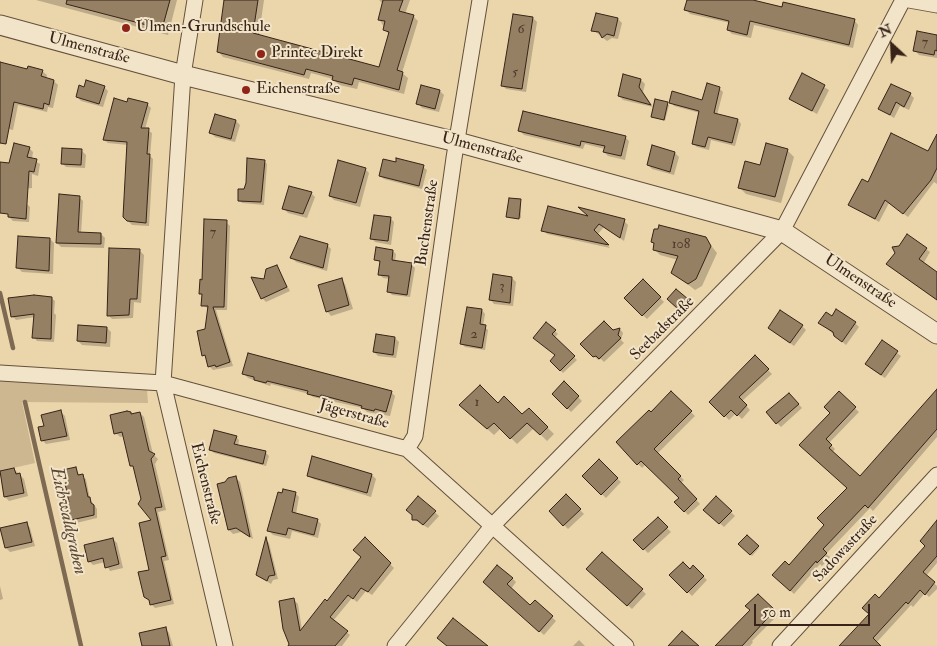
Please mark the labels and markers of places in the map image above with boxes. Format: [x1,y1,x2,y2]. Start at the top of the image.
place label: Ulmen-Grundschule [136,18,271,38]
marker: Ulmen-Grundschule [120,22,132,34]
place label: Printec Direkt [271,44,363,64]
marker: Printec Direkt [255,48,267,60]
place label: Eichenstraße [256,80,340,100]
marker: Eichenstraße [240,84,252,96]

